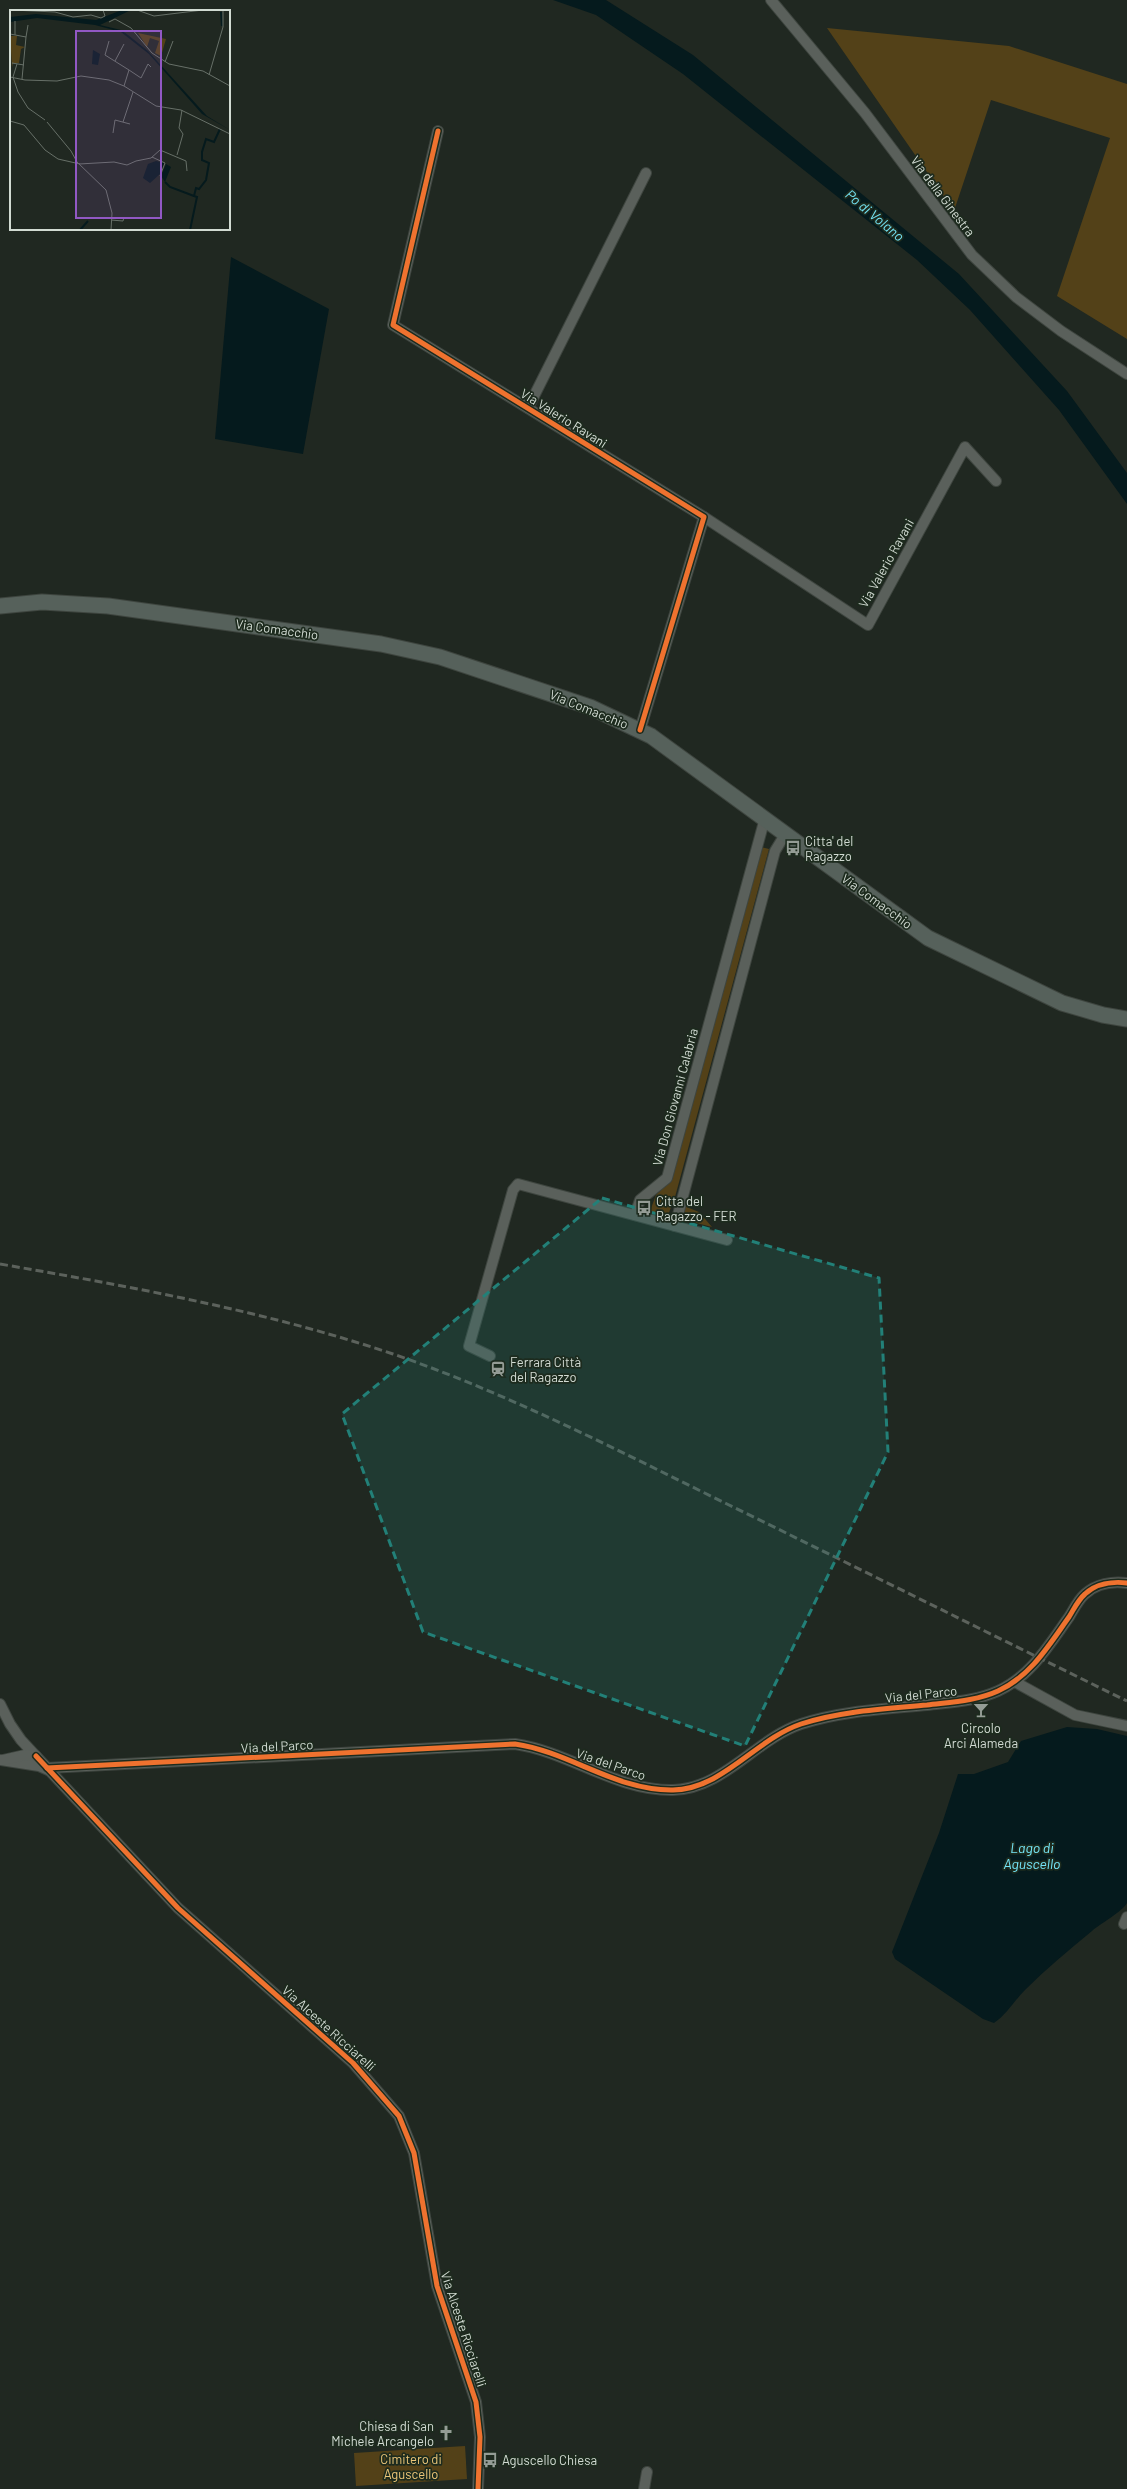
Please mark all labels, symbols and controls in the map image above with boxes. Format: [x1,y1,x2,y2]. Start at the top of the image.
inset map [10,10,230,230]
street label: Via della Ginestra [907,153,979,239]
water label: Po di Volano [842,186,908,244]
street label: Via Valerio Ravani [518,385,610,451]
street label: Via Valerio Ravani [855,516,917,610]
street label: Via Comacchio [235,615,319,643]
street label: Via Comacchio [547,686,631,732]
place label: Citta' del Ragazzo [805,833,853,864]
bus stop icon: Citta' del Ragazzo [784,839,802,857]
street label: Via Comacchio [839,870,915,932]
street label: Via Don Giovanni Calabria [649,1027,701,1167]
place label: Citta del Ragazzo - FER [656,1193,736,1224]
bus stop icon: Citta del Ragazzo - FER [635,1199,653,1217]
place label: Ferrara Città del Ragazzo [510,1354,581,1385]
station icon: Ferrara Città del Ragazzo [489,1360,507,1378]
street label: Via del Parco [884,1682,958,1706]
bar icon: Circolo Arci Alameda [972,1701,990,1719]
place label: Circolo Arci Alameda [944,1720,1018,1751]
street label: Via del Parco [240,1736,314,1756]
street label: Via del Parco [574,1745,648,1783]
water label: Lago di Aguscello [1004,1839,1060,1872]
street label: Via Alceste Ricciarelli [279,1982,379,2074]
street label: Via Alceste Ricciarelli [438,2269,490,2389]
place label: Chiesa di San Michele Arcangelo [331,2418,434,2449]
church icon: Chiesa di San Michele Arcangelo [437,2424,455,2442]
park label: Cimitero di Aguscello [380,2451,442,2482]
bus stop icon: Aguscello Chiesa [481,2451,499,2469]
place label: Aguscello Chiesa [502,2452,597,2468]

